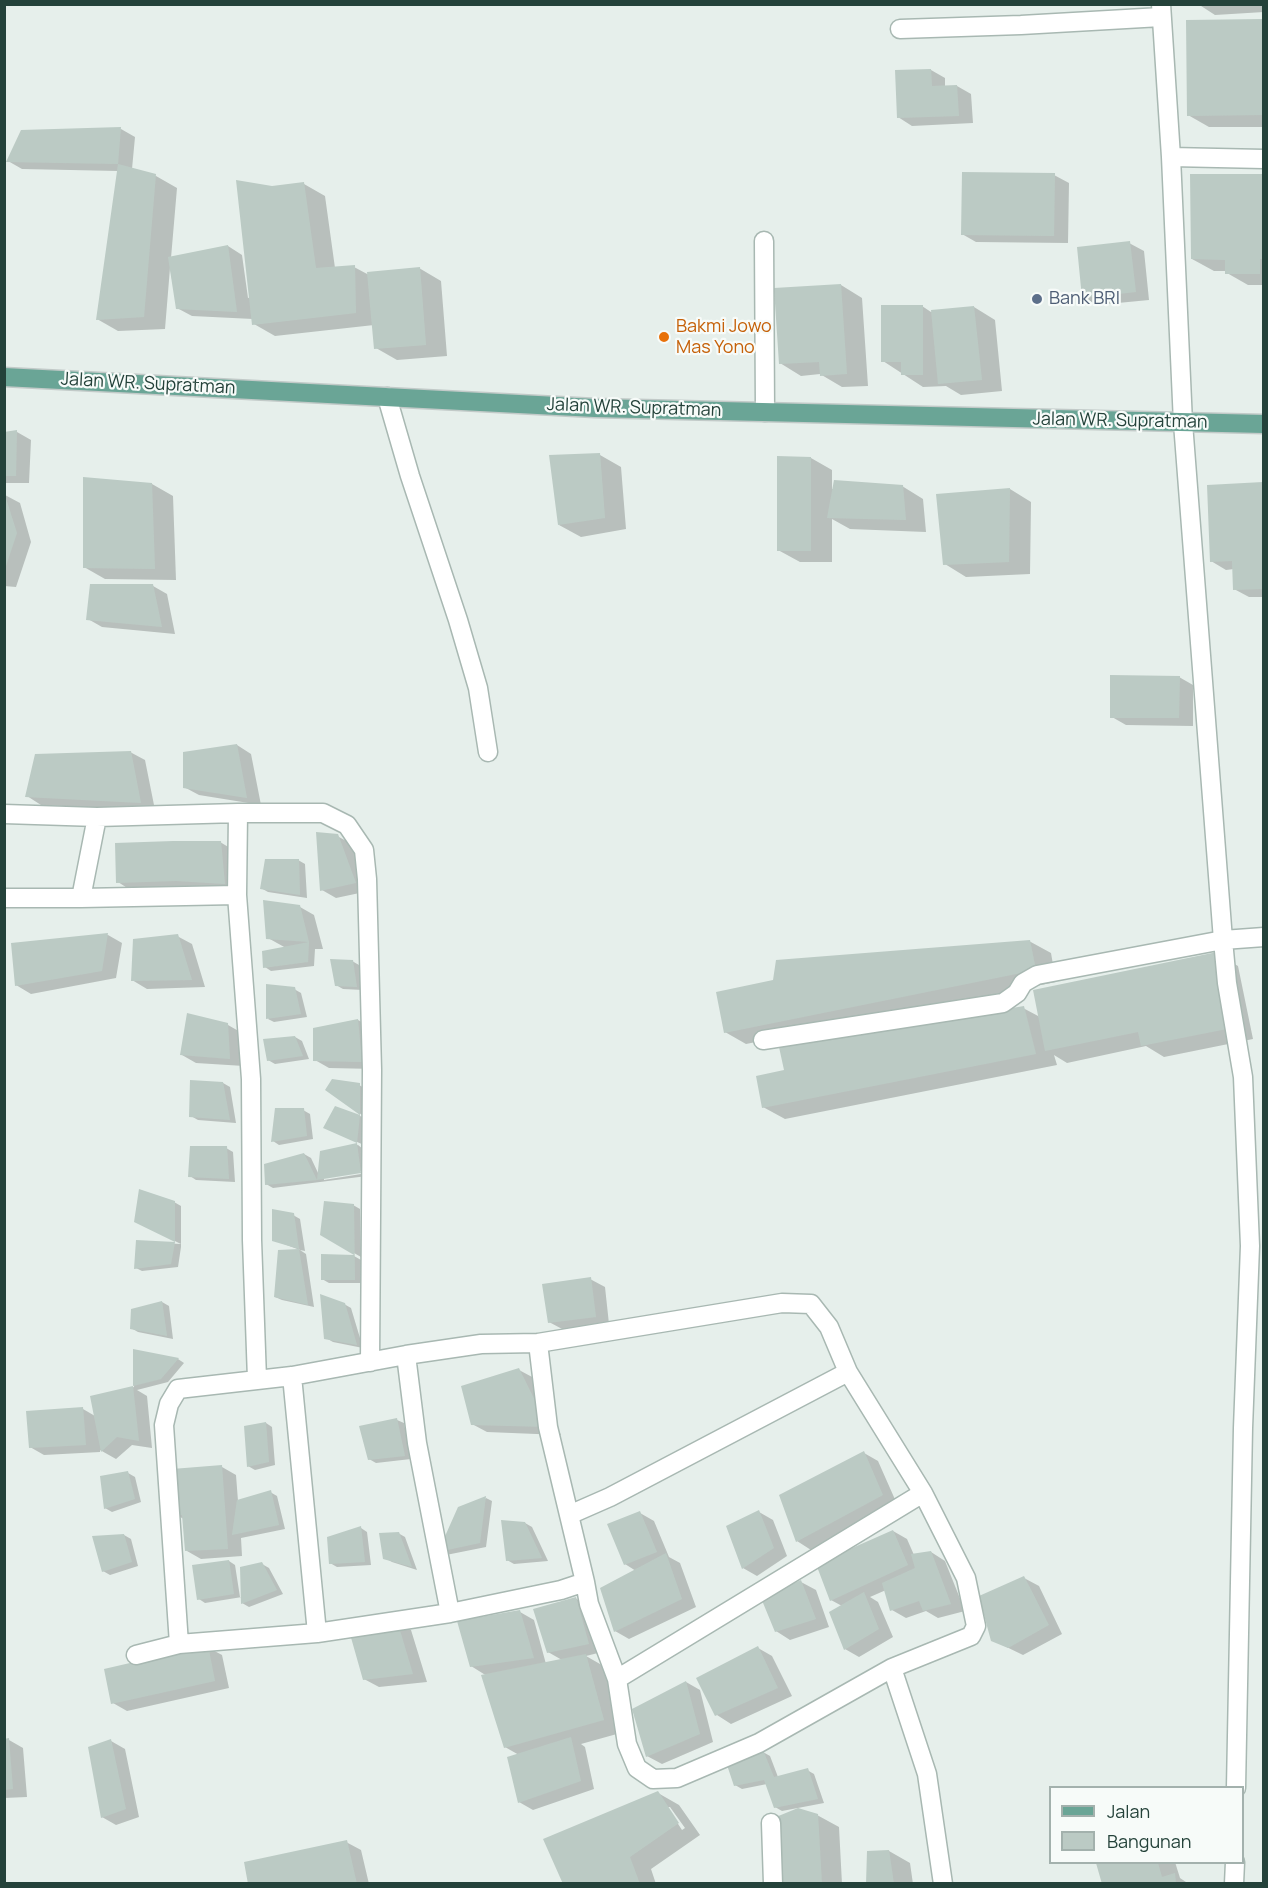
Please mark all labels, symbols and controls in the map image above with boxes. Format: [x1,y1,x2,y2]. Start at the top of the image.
place label: Bank BRI [1049,288,1120,310]
marker: Bank BRI [1030,292,1044,306]
place label: Bakmi Jowo Mas Yono [676,316,772,358]
marker: Bakmi Jowo Mas Yono [657,330,671,344]
street label: Jalan WR. Supratman [60,369,236,399]
street label: Jalan WR. Supratman [546,394,722,422]
street label: Jalan WR. Supratman [1032,409,1208,433]
legend [1049,1786,1244,1864]
text: Jalan [1107,1799,1150,1823]
text: Bangunan [1107,1829,1191,1853]

